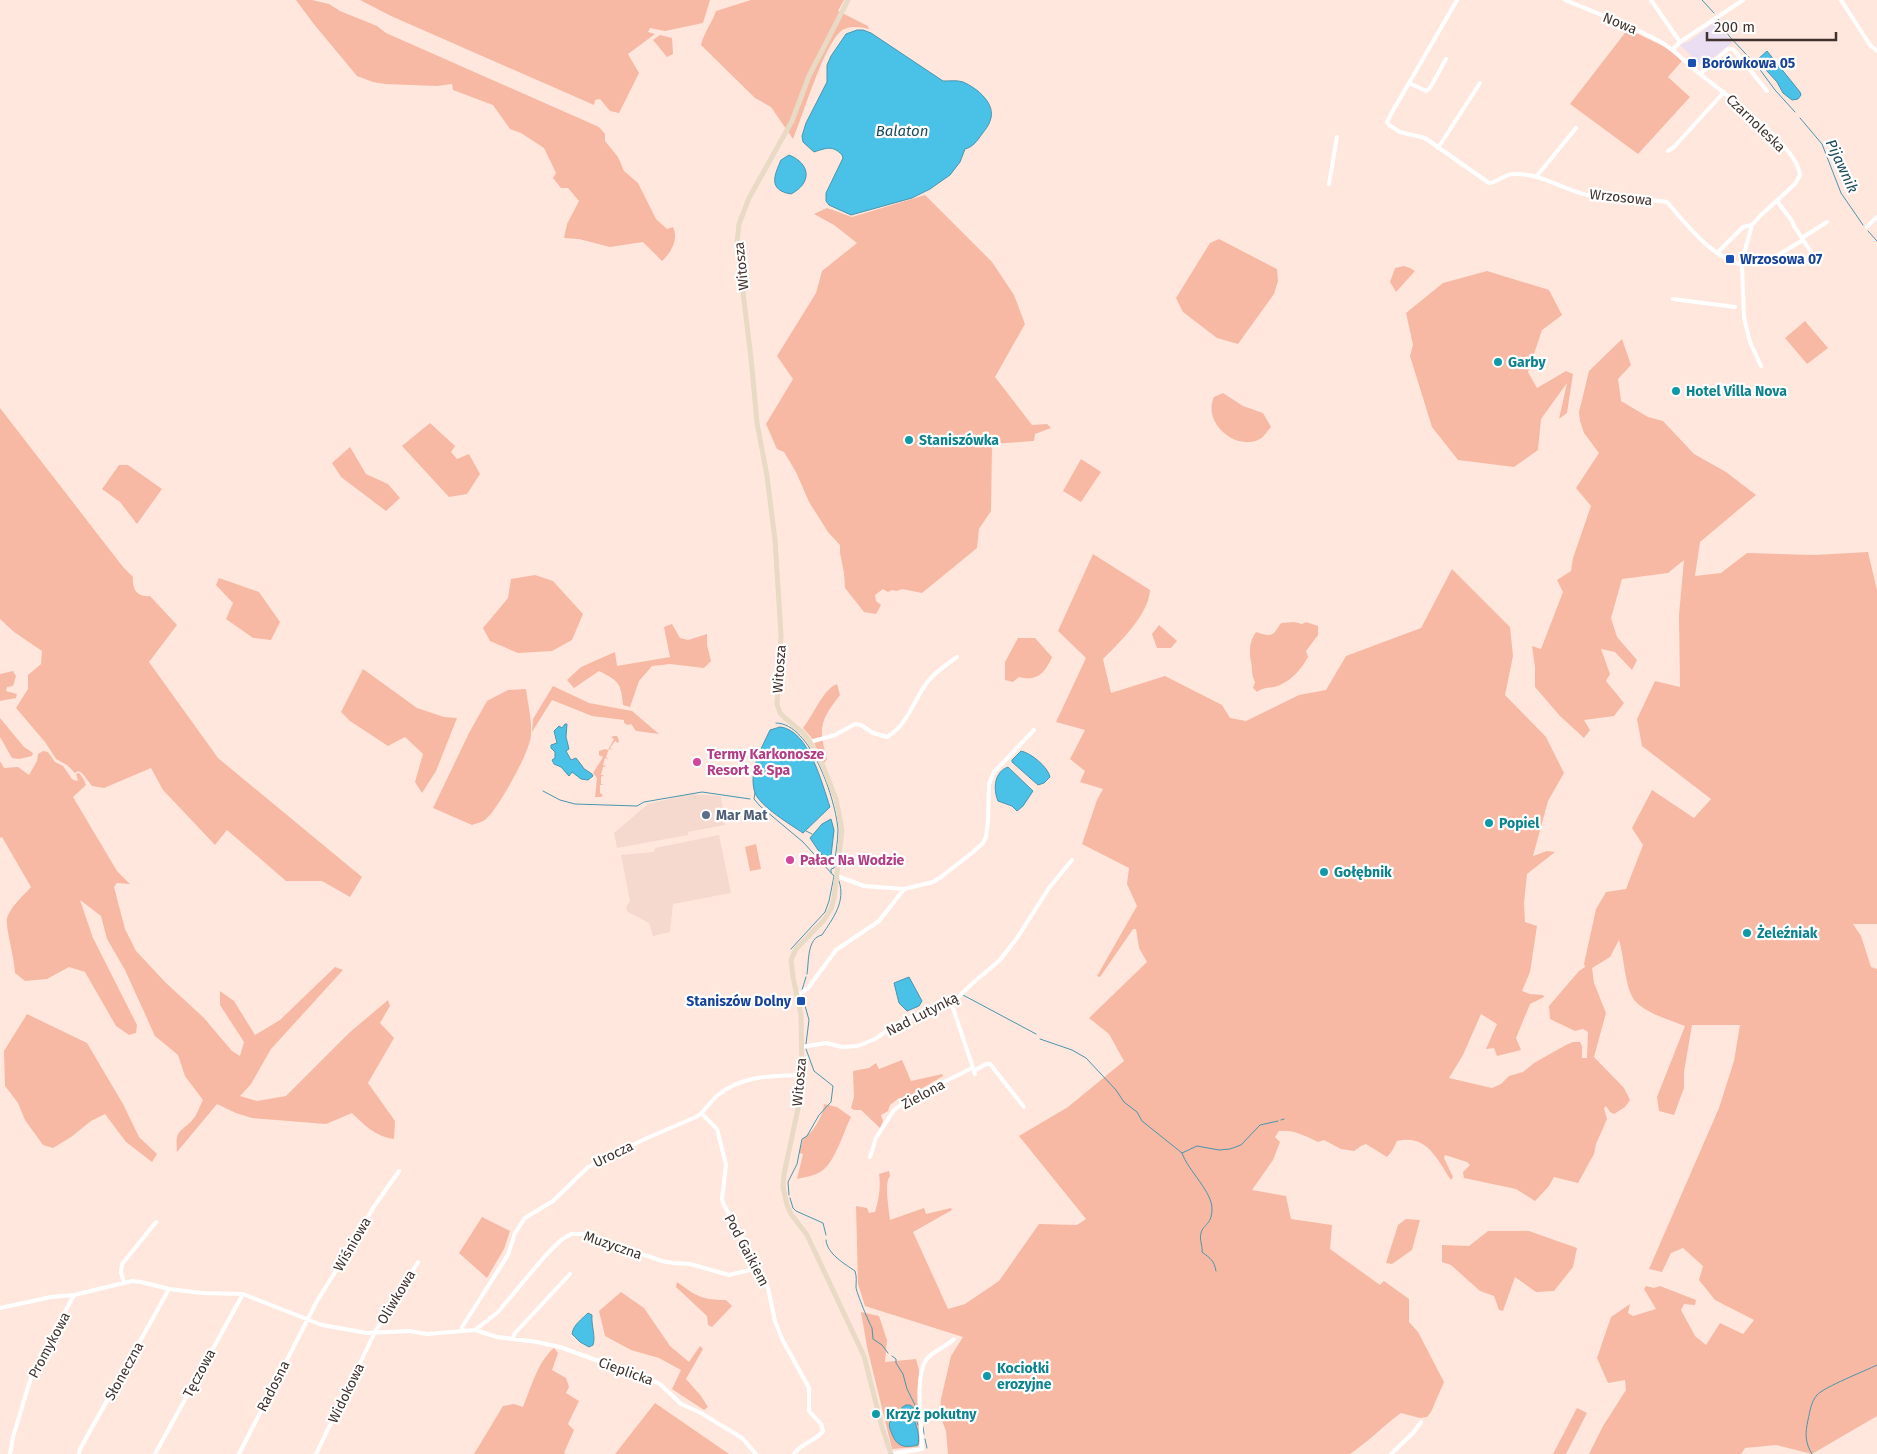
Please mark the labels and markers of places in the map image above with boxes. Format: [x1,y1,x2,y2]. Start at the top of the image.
place label: Borówkowa 05 [1702,55,1796,72]
marker: Borówkowa 05 [1686,57,1698,69]
place label: Wrzosowa 07 [1740,251,1823,268]
marker: Wrzosowa 07 [1724,253,1736,265]
place label: Garby [1508,354,1547,371]
marker: Garby [1492,356,1504,368]
place label: Hotel Villa Nova [1686,383,1787,400]
marker: Hotel Villa Nova [1670,385,1682,397]
place label: Staniszówka [919,432,999,449]
marker: Staniszówka [903,434,915,446]
place label: Termy Karkonosze Resort & Spa [707,746,825,779]
marker: Termy Karkonosze Resort & Spa [691,756,703,768]
place label: Mar Mat [716,807,768,824]
marker: Mar Mat [700,809,712,821]
place label: Popiel [1499,815,1540,832]
marker: Popiel [1483,817,1495,829]
place label: Pałac Na Wodzie [800,852,905,869]
marker: Pałac Na Wodzie [784,854,796,866]
place label: Gołębnik [1334,864,1392,881]
marker: Gołębnik [1318,866,1330,878]
place label: Żeleźniak [1757,924,1818,942]
marker: Żeleźniak [1741,927,1753,939]
place label: Staniszów Dolny [686,993,792,1010]
marker: Staniszów Dolny [795,995,807,1007]
place label: Kociołki erozyjne [997,1360,1052,1393]
marker: Kociołki erozyjne [981,1370,993,1382]
place label: Krzyż pokutny [886,1406,977,1423]
marker: Krzyż pokutny [870,1408,882,1420]

